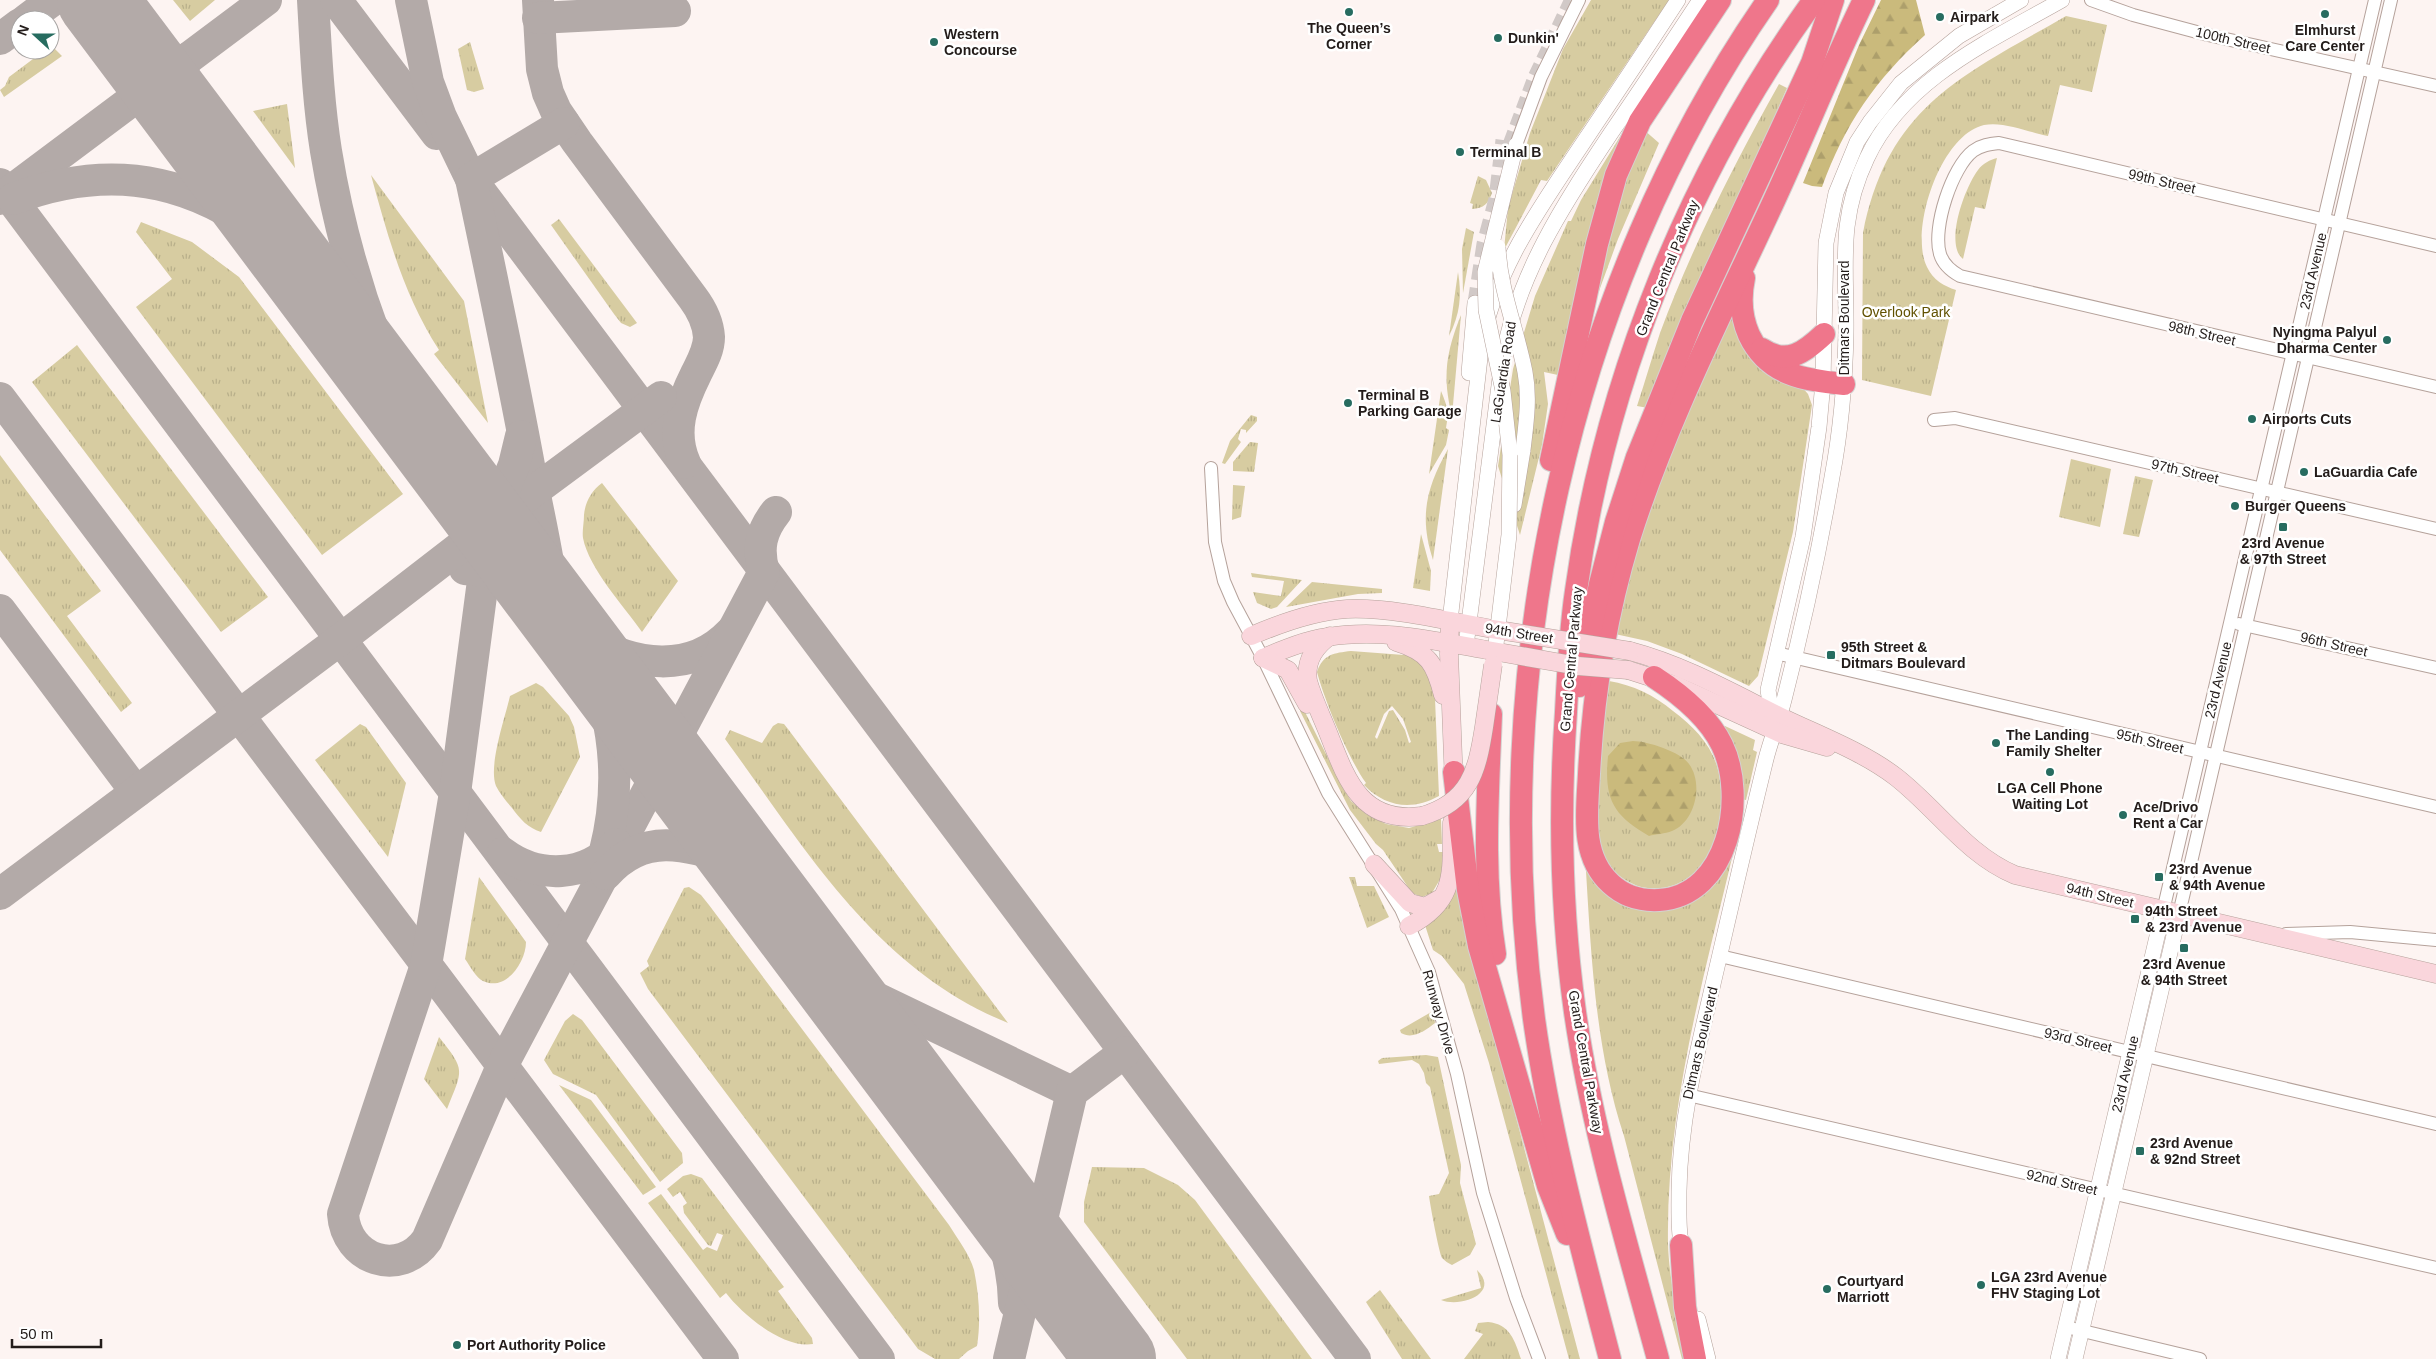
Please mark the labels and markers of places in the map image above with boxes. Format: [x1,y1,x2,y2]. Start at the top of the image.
marker: The Queen’s Corner [1343,6,1355,18]
marker: Elmhurst Care Center [2319,8,2331,20]
place label: Airpark [1950,9,1999,25]
marker: Airpark [1934,11,1946,23]
place label: The Queen’s Corner [1307,20,1391,52]
place label: Elmhurst Care Center [2285,22,2365,54]
place label: Western Concourse [944,26,1017,58]
place label: Dunkin' [1508,30,1559,46]
marker: Dunkin' [1492,32,1504,44]
marker: Western Concourse [928,36,940,48]
place label: Terminal B [1470,144,1541,160]
marker: Terminal B [1454,146,1466,158]
place label: Nyingma Palyul Dharma Center [2273,324,2378,356]
marker: Nyingma Palyul Dharma Center [2381,334,2393,346]
place label: Terminal B Parking Garage [1358,387,1462,419]
marker: Terminal B Parking Garage [1342,397,1354,409]
place label: Airports Cuts [2262,411,2352,427]
marker: Airports Cuts [2246,413,2258,425]
place label: LaGuardia Cafe [2314,464,2418,480]
marker: LaGuardia Cafe [2298,466,2310,478]
place label: Burger Queens [2245,498,2346,514]
marker: Burger Queens [2229,500,2241,512]
marker: 23rd Avenue & 97th Street [2277,521,2289,533]
place label: 23rd Avenue & 97th Street [2240,535,2327,567]
place label: 95th Street & Ditmars Boulevard [1841,639,1965,671]
marker: 95th Street & Ditmars Boulevard [1825,649,1837,661]
place label: The Landing Family Shelter [2006,727,2102,759]
marker: The Landing Family Shelter [1990,737,2002,749]
marker: LGA Cell Phone Waiting Lot [2044,766,2056,778]
place label: LGA Cell Phone Waiting Lot [1997,780,2103,812]
place label: Ace/Drivo Rent a Car [2133,799,2204,831]
marker: Ace/Drivo Rent a Car [2117,809,2129,821]
place label: 23rd Avenue & 94th Avenue [2169,861,2265,893]
marker: 23rd Avenue & 94th Avenue [2153,871,2165,883]
place label: 94th Street & 23rd Avenue [2145,903,2242,935]
marker: 94th Street & 23rd Avenue [2129,913,2141,925]
marker: 23rd Avenue & 94th Street [2178,942,2190,954]
place label: 23rd Avenue & 94th Street [2141,956,2228,988]
place label: 23rd Avenue & 92nd Street [2150,1135,2241,1167]
marker: 23rd Avenue & 92nd Street [2134,1145,2146,1157]
place label: LGA 23rd Avenue FHV Staging Lot [1991,1269,2107,1301]
place label: Courtyard Marriott [1837,1273,1904,1305]
marker: LGA 23rd Avenue FHV Staging Lot [1975,1279,1987,1291]
marker: Courtyard Marriott [1821,1283,1833,1295]
place label: Port Authority Police [467,1337,606,1353]
marker: Port Authority Police [451,1339,463,1351]

